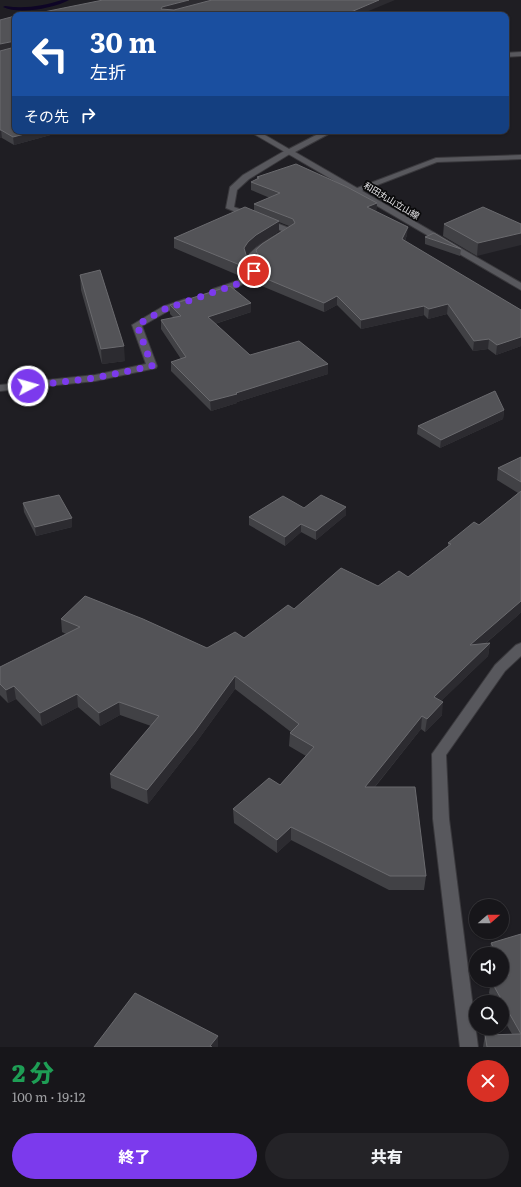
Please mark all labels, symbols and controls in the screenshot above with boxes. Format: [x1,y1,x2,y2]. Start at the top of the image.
text: 30 m [90,20,156,62]
icon: left [24,28,76,80]
text: 左折 [90,58,126,85]
text: その先 [24,104,69,127]
icon: right [77,104,99,126]
street label: 和田丸山立山線 [361,178,423,223]
pin [237,254,271,288]
icon: arrive [243,260,265,282]
position arrow [7,365,49,407]
north arrow [469,899,509,939]
map controls [469,899,509,1035]
button: sound [469,947,509,987]
button: search [469,995,509,1035]
text: 2 分 [12,1054,54,1089]
button: close [467,1060,509,1102]
text: 100 m · 19:12 [12,1087,85,1106]
button: 終了 [12,1133,257,1179]
button: 共有 [265,1133,509,1179]

